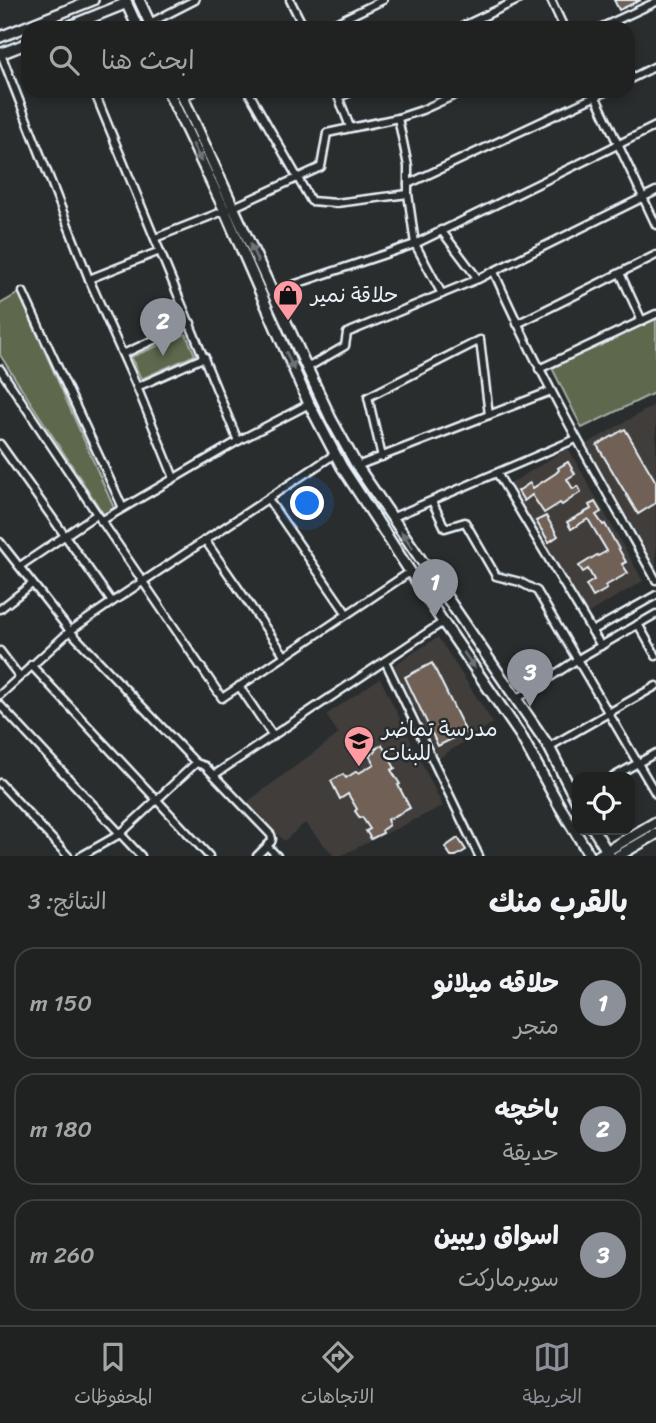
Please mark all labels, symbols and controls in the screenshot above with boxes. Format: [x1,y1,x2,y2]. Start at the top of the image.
search box [21,21,635,98]
text: ابحث هنا [101,37,195,83]
icon: search [45,41,83,79]
one-way arrow [192,143,203,163]
one-way arrow [248,243,260,263]
place label: حلاقة نمير [309,276,398,314]
shop icon: حلاقة نمير [271,278,305,322]
pin: 2 [140,298,186,356]
one-way arrow [285,350,296,371]
your location [290,486,324,520]
one-way arrow [400,531,414,549]
pin: 1 [412,559,458,617]
pin: 3 [507,649,553,707]
one-way arrow [462,651,476,669]
place label: مدرسة تماضر للبنات [380,710,498,772]
school or university icon: مدرسة تماضر للبنات [342,724,376,768]
map controls [572,772,635,835]
button: locate [572,772,635,835]
text: بالقرب منك [489,875,628,929]
text: النتائج: 3 [28,881,107,922]
text: حلاقه ميلانو [433,960,559,1006]
text: 150 m [30,983,92,1024]
text: 1 [598,983,608,1024]
text: متجر [514,1006,559,1047]
text: باخچە [495,1086,559,1132]
text: 180 m [30,1109,92,1150]
text: 2 [596,1109,610,1150]
text: حديقة [503,1132,559,1173]
text: اسواق ريبين [434,1212,559,1258]
text: 260 m [30,1235,95,1276]
text: 3 [597,1235,609,1276]
text: سوبرماركت [458,1258,559,1299]
tab: المحفوظات [74,1338,152,1413]
tab: الاتجاهات [301,1338,374,1413]
tab: الخريطة [523,1338,582,1413]

